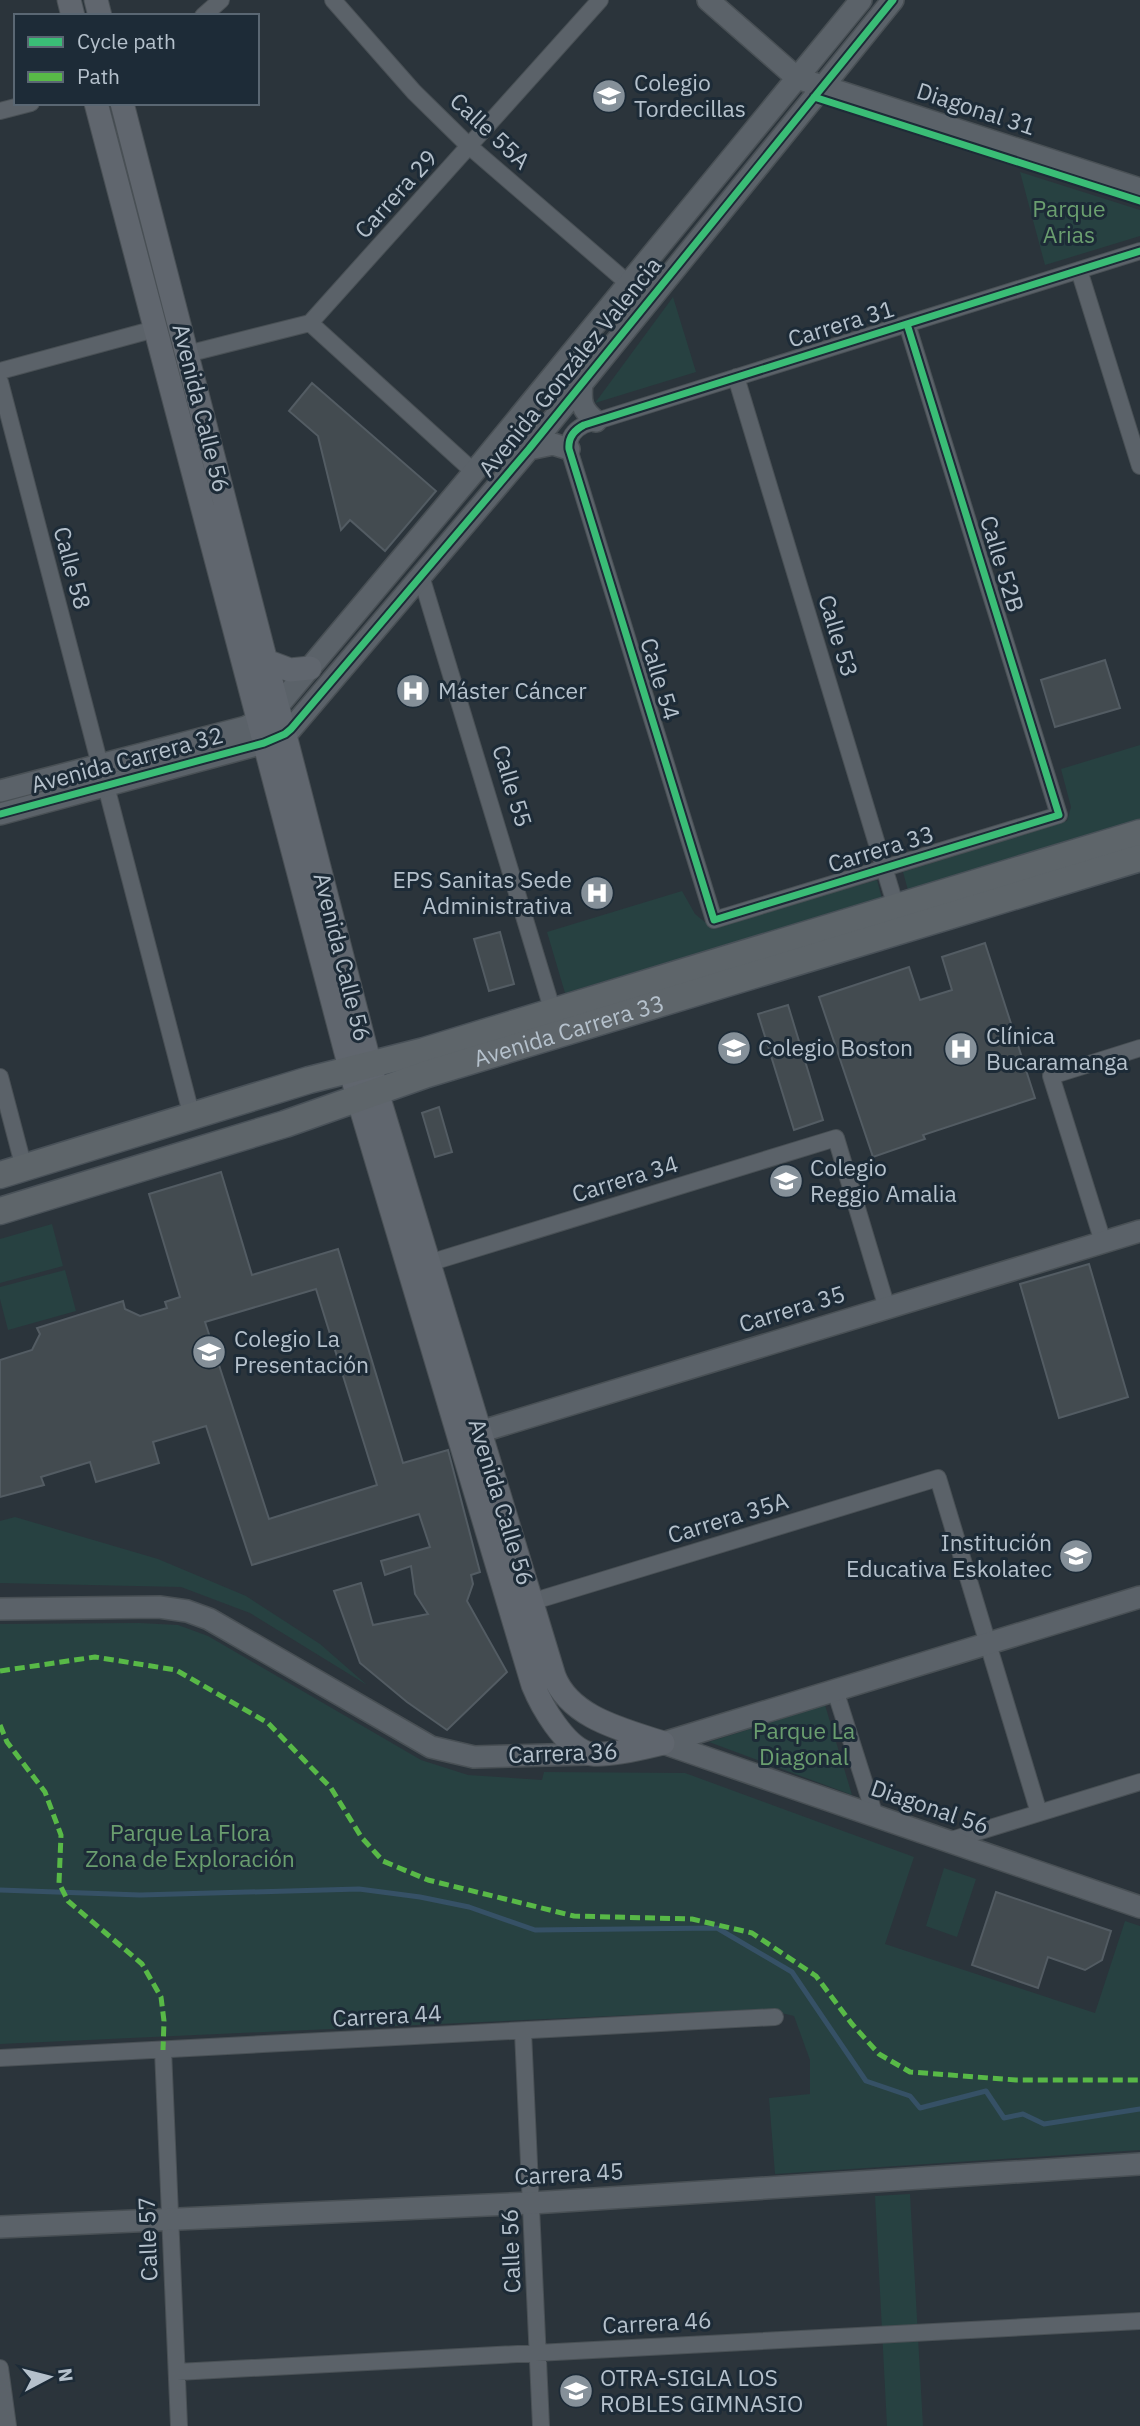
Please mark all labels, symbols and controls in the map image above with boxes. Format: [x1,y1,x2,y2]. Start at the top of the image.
legend [14,14,259,105]
text: Cycle path [77,27,176,55]
text: Path [77,62,120,90]
place label: Colegio Tordecillas [634,67,746,123]
street label: Diagonal 31 [913,75,1039,141]
school or university icon: Colegio Tordecillas [590,77,628,115]
street label: Calle 55A [444,85,537,175]
street label: Carrera 29 [347,143,443,244]
park label: Parque Arias [1032,193,1106,249]
street label: Avenida González Valencia [471,250,667,483]
street label: Carrera 31 [784,293,898,353]
street label: Avenida Calle 56 [167,320,237,495]
street label: Calle 52B [974,512,1032,616]
street label: Calle 58 [48,523,98,612]
street label: Calle 53 [812,591,866,681]
street label: Calle 54 [634,634,688,724]
hospital icon: Máster Cáncer [394,672,432,710]
place label: Máster Cáncer [438,675,587,705]
street label: Avenida Carrera 32 [27,719,226,799]
street label: Calle 55 [486,741,540,831]
street label: Carrera 33 [824,818,938,878]
place label: EPS Sanitas Sede Administrativa [392,864,572,920]
street label: Avenida Calle 56 [308,869,378,1044]
hospital icon: EPS Sanitas Sede Administrativa [578,874,616,912]
street label: Avenida Carrera 33 [470,987,668,1073]
place label: Clínica Bucaramanga [986,1020,1128,1076]
school or university icon: Colegio Boston [715,1029,753,1067]
hospital icon: Clínica Bucaramanga [942,1030,980,1068]
place label: Colegio Boston [758,1032,913,1062]
street label: Carrera 34 [568,1148,682,1208]
place label: Colegio Reggio Amalia [810,1152,957,1208]
school or university icon: Colegio Reggio Amalia [767,1162,805,1200]
street label: Carrera 35 [735,1278,849,1338]
place label: Colegio La Presentación [234,1323,369,1379]
school or university icon: Colegio La Presentación [190,1333,228,1371]
street label: Avenida Calle 56 [462,1415,542,1589]
street label: Carrera 35A [664,1484,792,1550]
place label: Institución Educativa Eskolatec [846,1527,1052,1583]
school or university icon: Institución Educativa Eskolatec [1057,1537,1095,1575]
park label: Parque La Diagonal [753,1715,855,1771]
street label: Carrera 36 [508,1735,618,1769]
street label: Diagonal 56 [867,1772,993,1840]
park label: Parque La Flora Zona de Exploración [85,1817,295,1873]
street label: Carrera 44 [331,1997,442,2033]
street label: Carrera 45 [513,2155,624,2191]
street label: Calle 57 [131,2196,163,2282]
street label: Calle 56 [494,2208,526,2294]
street label: Carrera 46 [601,2304,712,2340]
north arrow [14,2342,84,2412]
place label: OTRA-SIGLA LOS ROBLES GIMNASIO [600,2362,803,2418]
text: N [53,2367,79,2383]
school or university icon: OTRA-SIGLA LOS ROBLES GIMNASIO [557,2372,595,2410]

